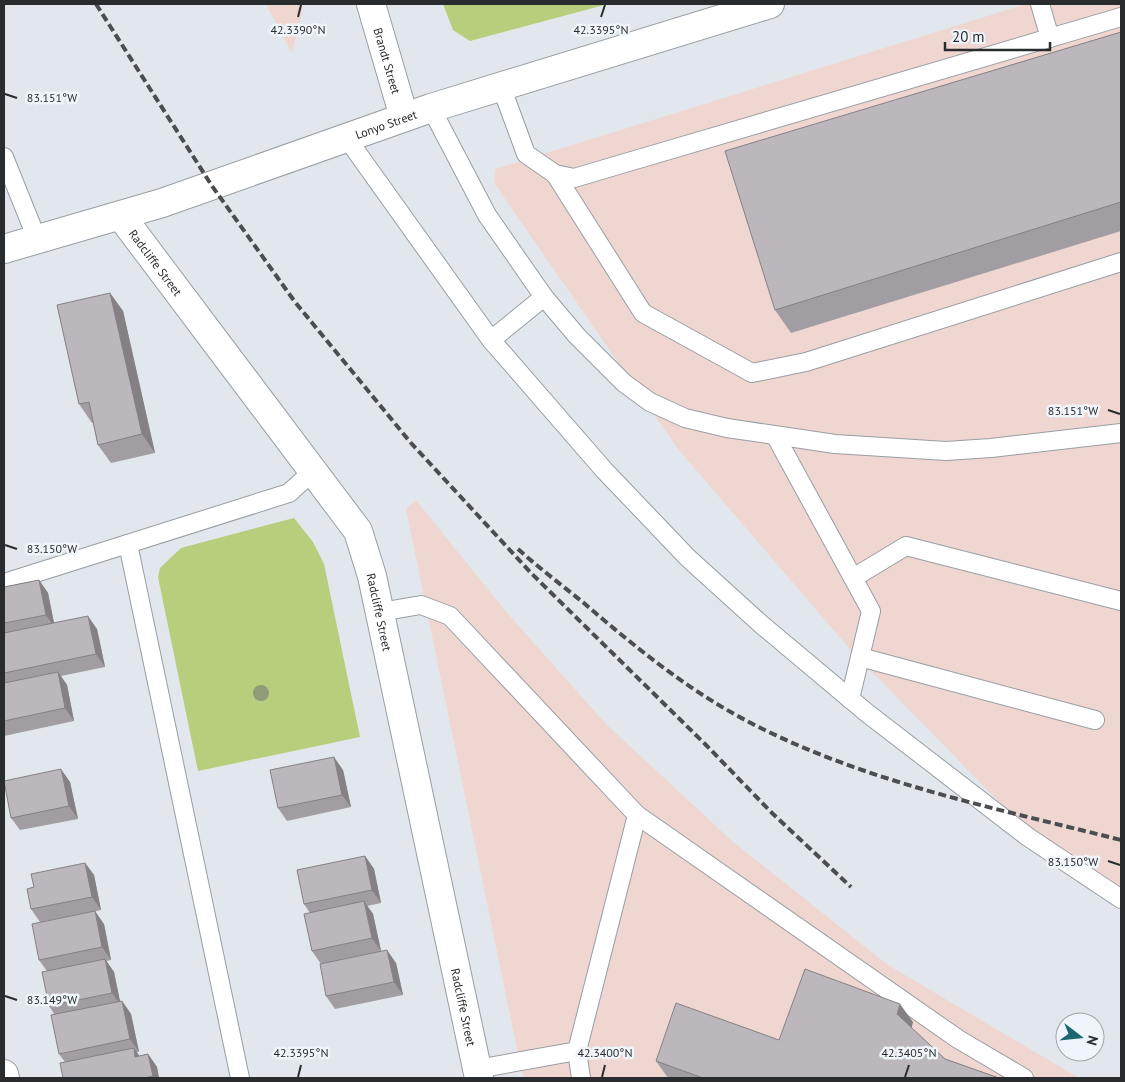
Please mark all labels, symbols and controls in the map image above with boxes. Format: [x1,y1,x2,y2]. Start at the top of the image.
scale bar [945,20,1050,52]
text: 42.3390°N [271,22,325,37]
text: 42.3395°N [574,22,628,37]
street label: Brandt Street [371,26,404,95]
text: 20 m [952,27,985,46]
text: 83.151°W [27,90,77,105]
street label: Lonyo Street [353,106,419,142]
street label: Radcliffe Street [126,226,186,298]
text: 83.151°W [1048,403,1098,418]
text: 83.150°W [27,541,77,556]
street label: Radcliffe Street [364,572,395,652]
text: 83.150°W [1048,854,1098,869]
street label: Radcliffe Street [448,967,479,1047]
text: 83.149°W [27,992,77,1007]
north arrow [1055,1012,1105,1062]
text: N [1083,1034,1102,1047]
text: 42.3395°N [274,1045,328,1060]
text: 42.3400°N [578,1045,632,1060]
text: 42.3405°N [882,1045,936,1060]

